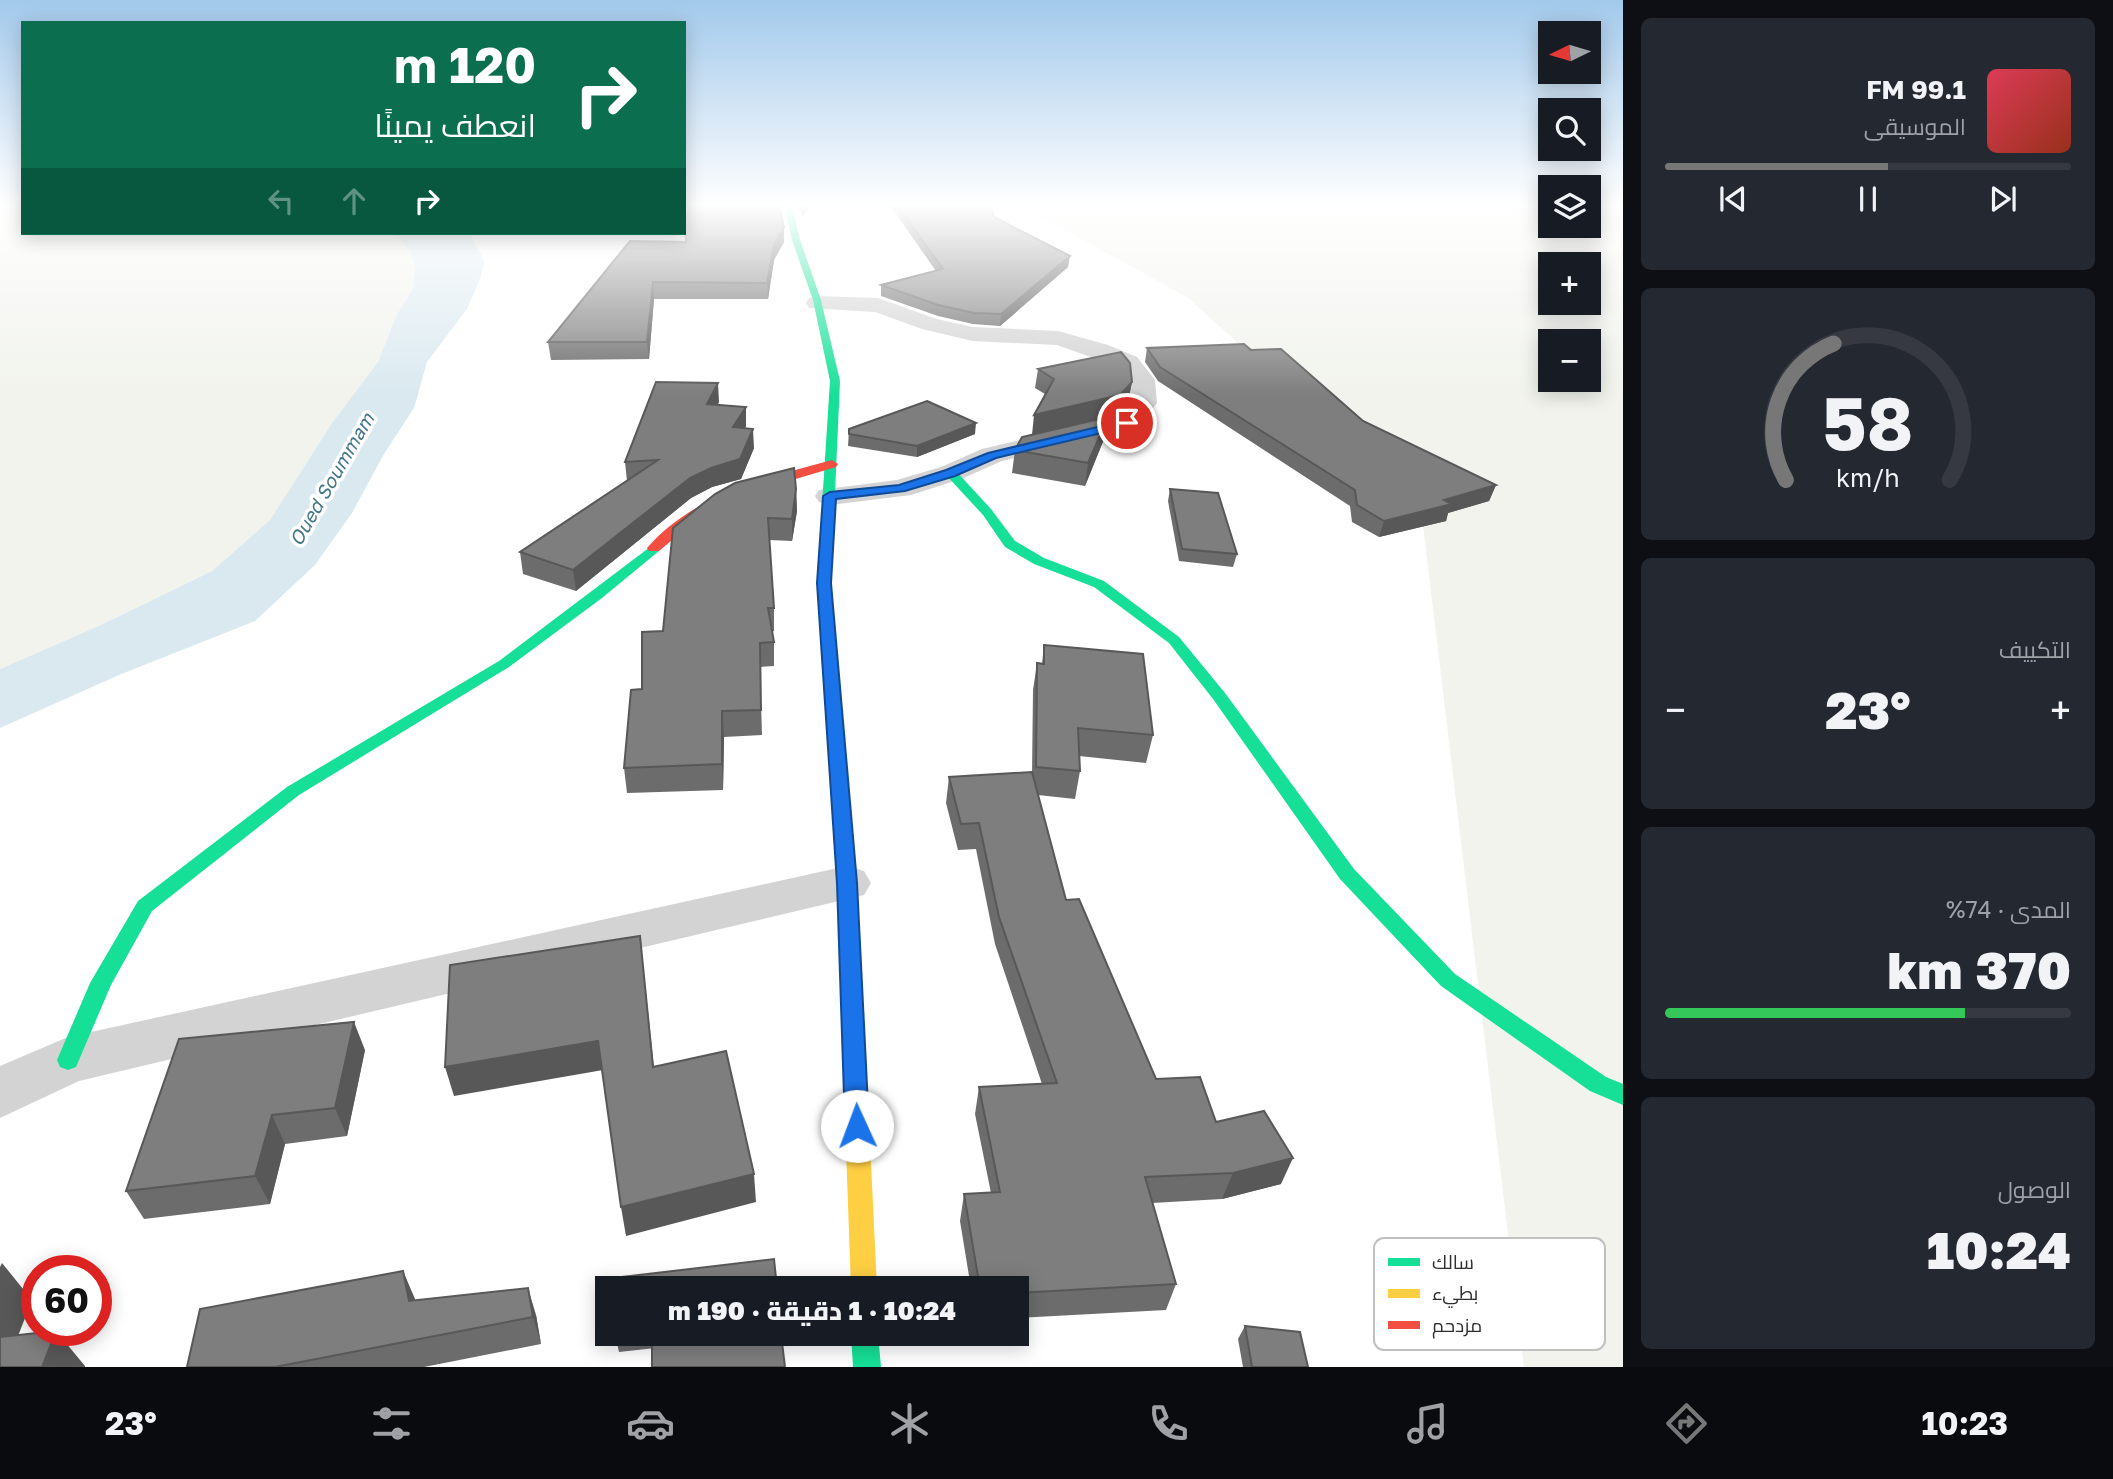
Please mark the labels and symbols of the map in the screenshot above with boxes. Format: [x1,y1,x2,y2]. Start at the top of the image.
north arrow [1538,21,1601,84]
pin [1097,393,1157,453]
water label: Oued Soummam [284,408,379,549]
position arrow [820,1089,894,1163]
legend [1374,1238,1605,1350]
text: سالك [1432,1250,1474,1273]
speed limit sign: 60 [21,1255,112,1346]
text: بطيء [1432,1281,1478,1308]
text: مزدحم [1432,1313,1482,1339]

